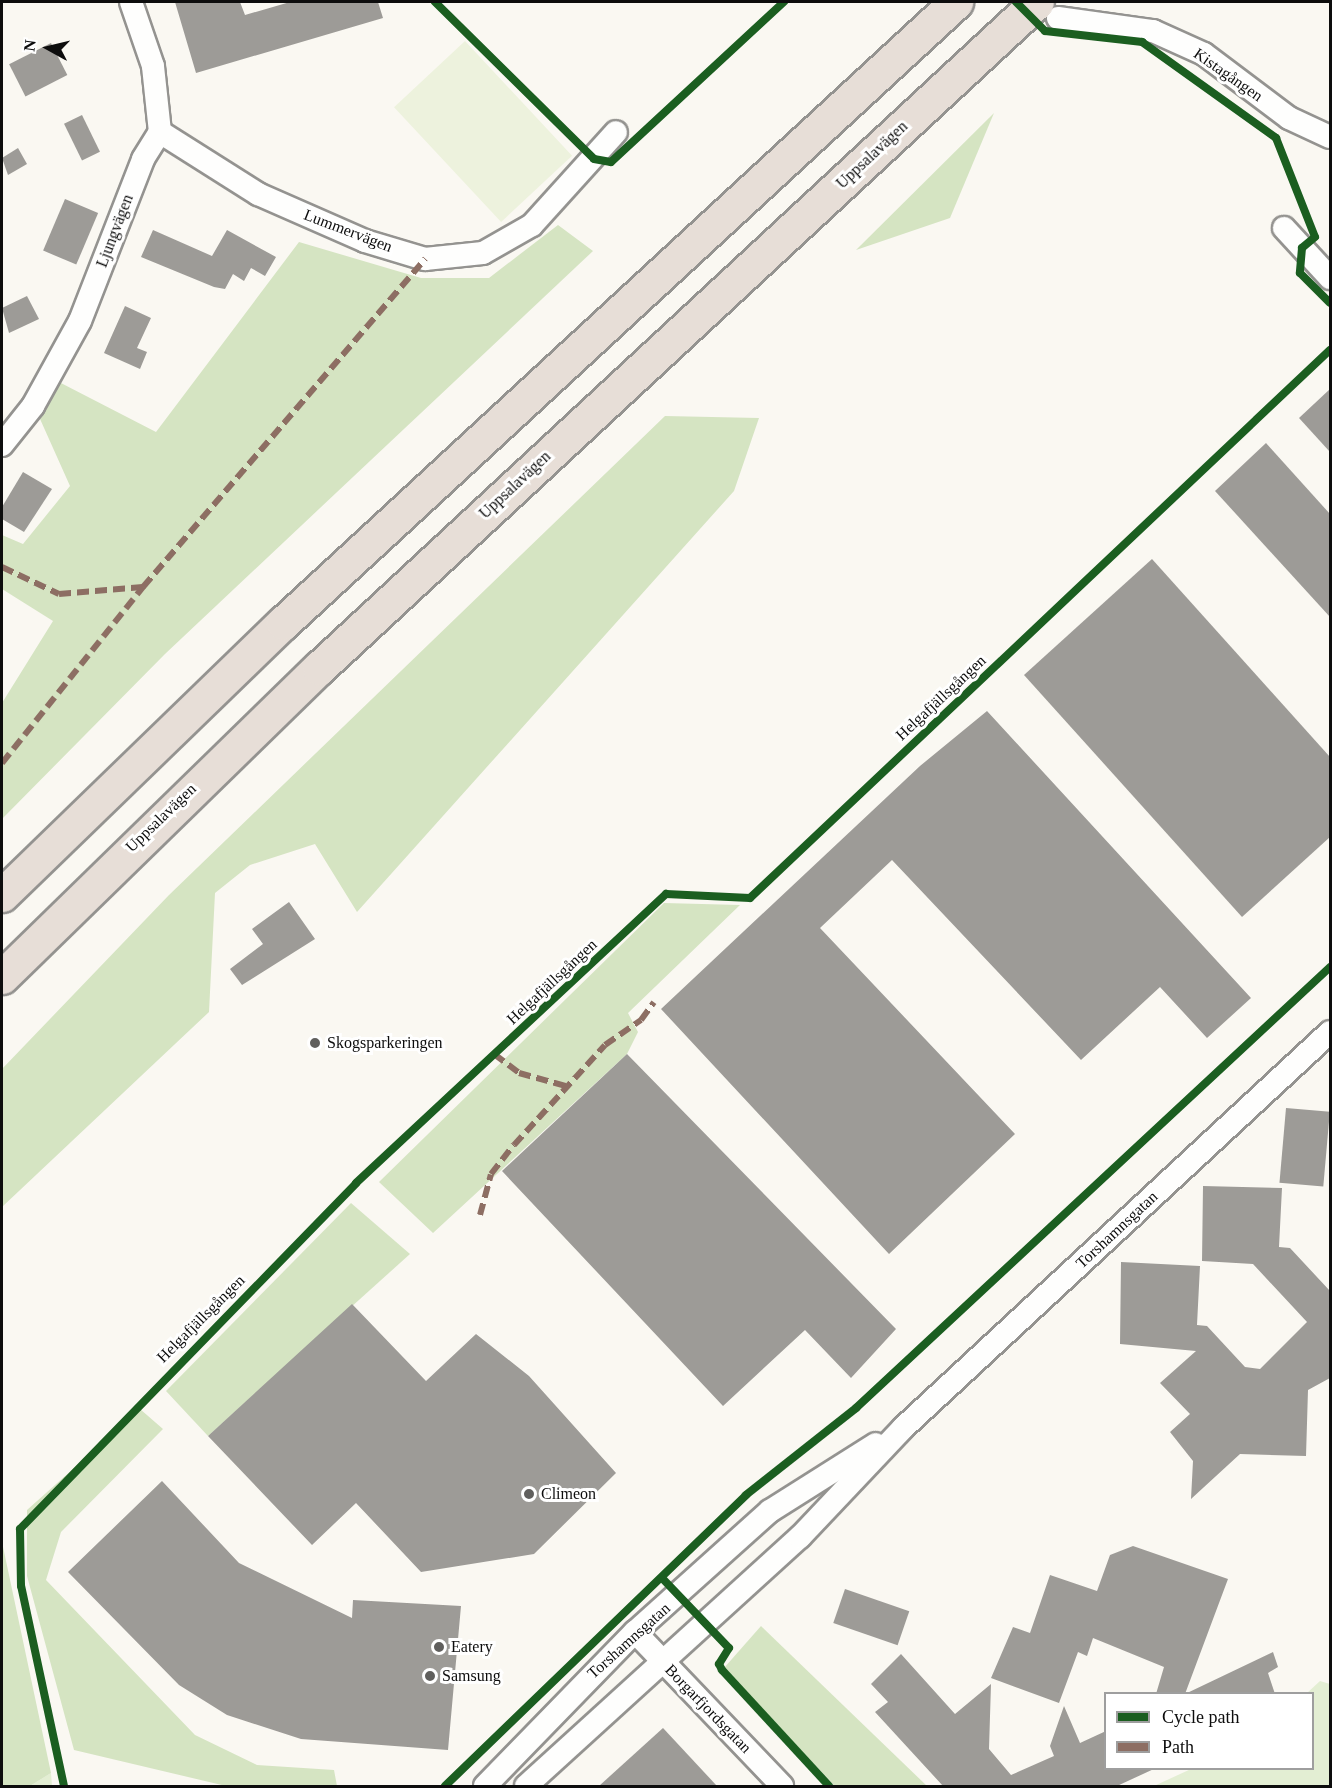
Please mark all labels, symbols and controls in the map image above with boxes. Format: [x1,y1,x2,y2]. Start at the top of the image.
north arrow [18,18,78,78]
text: N [20,39,39,52]
street label: Kistagången [1190,44,1266,106]
street label: Uppsalavägen [832,117,912,193]
street label: Ljungvägen [92,192,138,270]
street label: Lummervägen [301,205,395,257]
street label: Uppsalavägen [475,447,555,523]
street label: Helgafjällsgången [892,651,990,745]
street label: Uppsalavägen [122,780,200,856]
street label: Helgafjällsgången [503,935,601,1029]
place label: Skogsparkeringen [327,1033,443,1053]
marker: Skogsparkeringen [308,1036,322,1050]
street label: Torshamnsgatan [1072,1187,1162,1273]
street label: Helgafjällsgången [153,1271,249,1367]
place label: Climeon [541,1484,596,1504]
marker: Climeon [522,1487,536,1501]
street label: Torshamnsgatan [584,1599,674,1683]
place label: Eatery [451,1637,493,1657]
marker: Eatery [432,1640,446,1654]
street label: Borgarfjordsgatan [661,1661,755,1757]
place label: Samsung [442,1666,501,1686]
marker: Samsung [423,1669,437,1683]
legend [1104,1692,1314,1770]
text: Cycle path [1162,1707,1239,1727]
text: Path [1162,1737,1194,1757]

